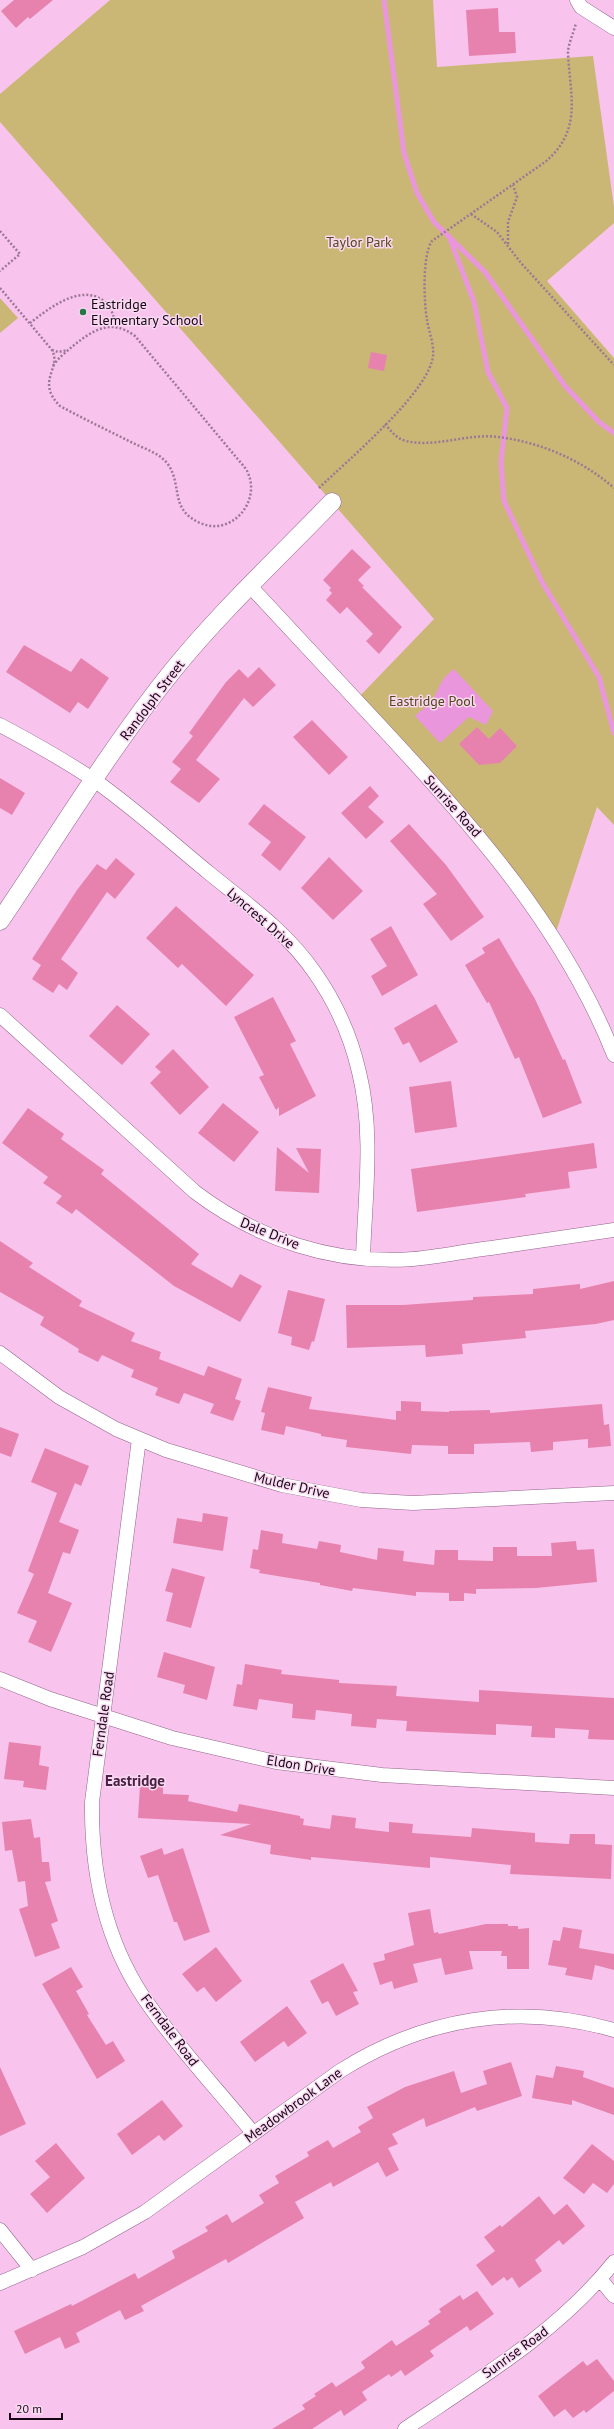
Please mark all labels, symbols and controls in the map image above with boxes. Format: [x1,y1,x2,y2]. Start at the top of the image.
park label: Taylor Park [326,233,392,251]
place label: Eastridge Elementary School [91,295,203,329]
marker: Eastridge Elementary School [78,307,88,317]
street label: Randolph Street [116,656,188,744]
park label: Eastridge Pool [389,692,475,710]
street label: Sunrise Road [420,771,486,841]
street label: Lyncrest Drive [223,884,299,952]
street label: Dale Drive [238,1213,302,1253]
street label: Mulder Drive [252,1468,332,1502]
street label: Ferndale Road [88,1670,118,1758]
street label: Eldon Drive [265,1751,337,1779]
district label: Eastridge [105,1771,165,1790]
street label: Ferndale Road [137,1990,203,2070]
street label: Meadowbrook Lane [241,2064,345,2146]
street label: Sunrise Road [478,2322,552,2382]
scale bar [10,2395,62,2421]
text: 20 m [16,2401,42,2416]

